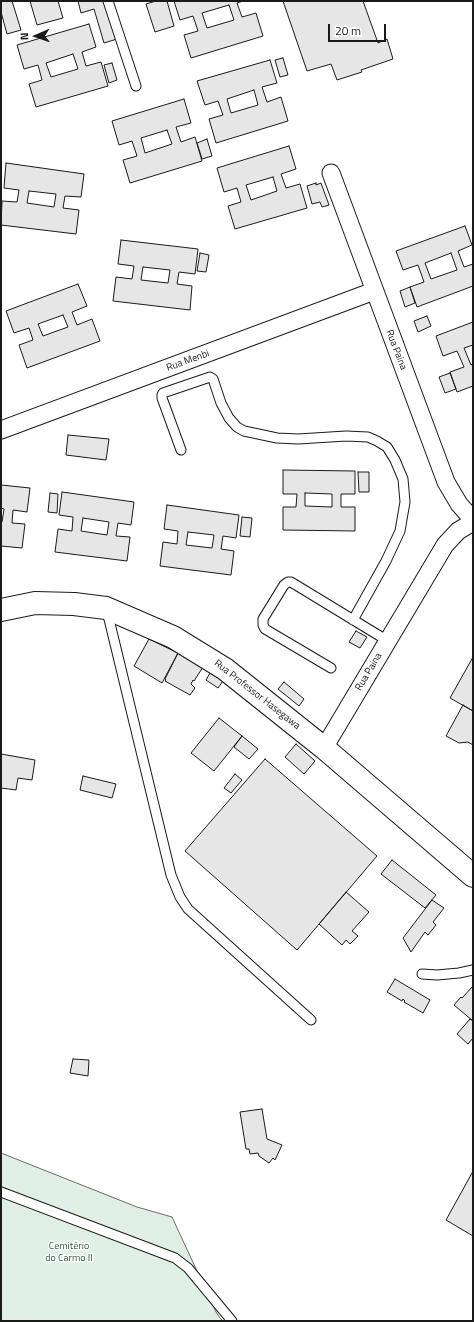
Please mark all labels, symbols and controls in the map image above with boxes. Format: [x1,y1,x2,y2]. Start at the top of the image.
north arrow [16,16,56,56]
scale bar [330,16,388,42]
text: 20 m [335,21,361,40]
text: N [16,32,32,41]
street label: Rua Paina [383,328,409,372]
street label: Rua Menbi [165,348,211,374]
street label: Rua Paina [353,651,385,693]
street label: Rua Professor Hasegawa [212,658,302,732]
park label: Cemitério do Carmo II [45,1241,93,1264]

